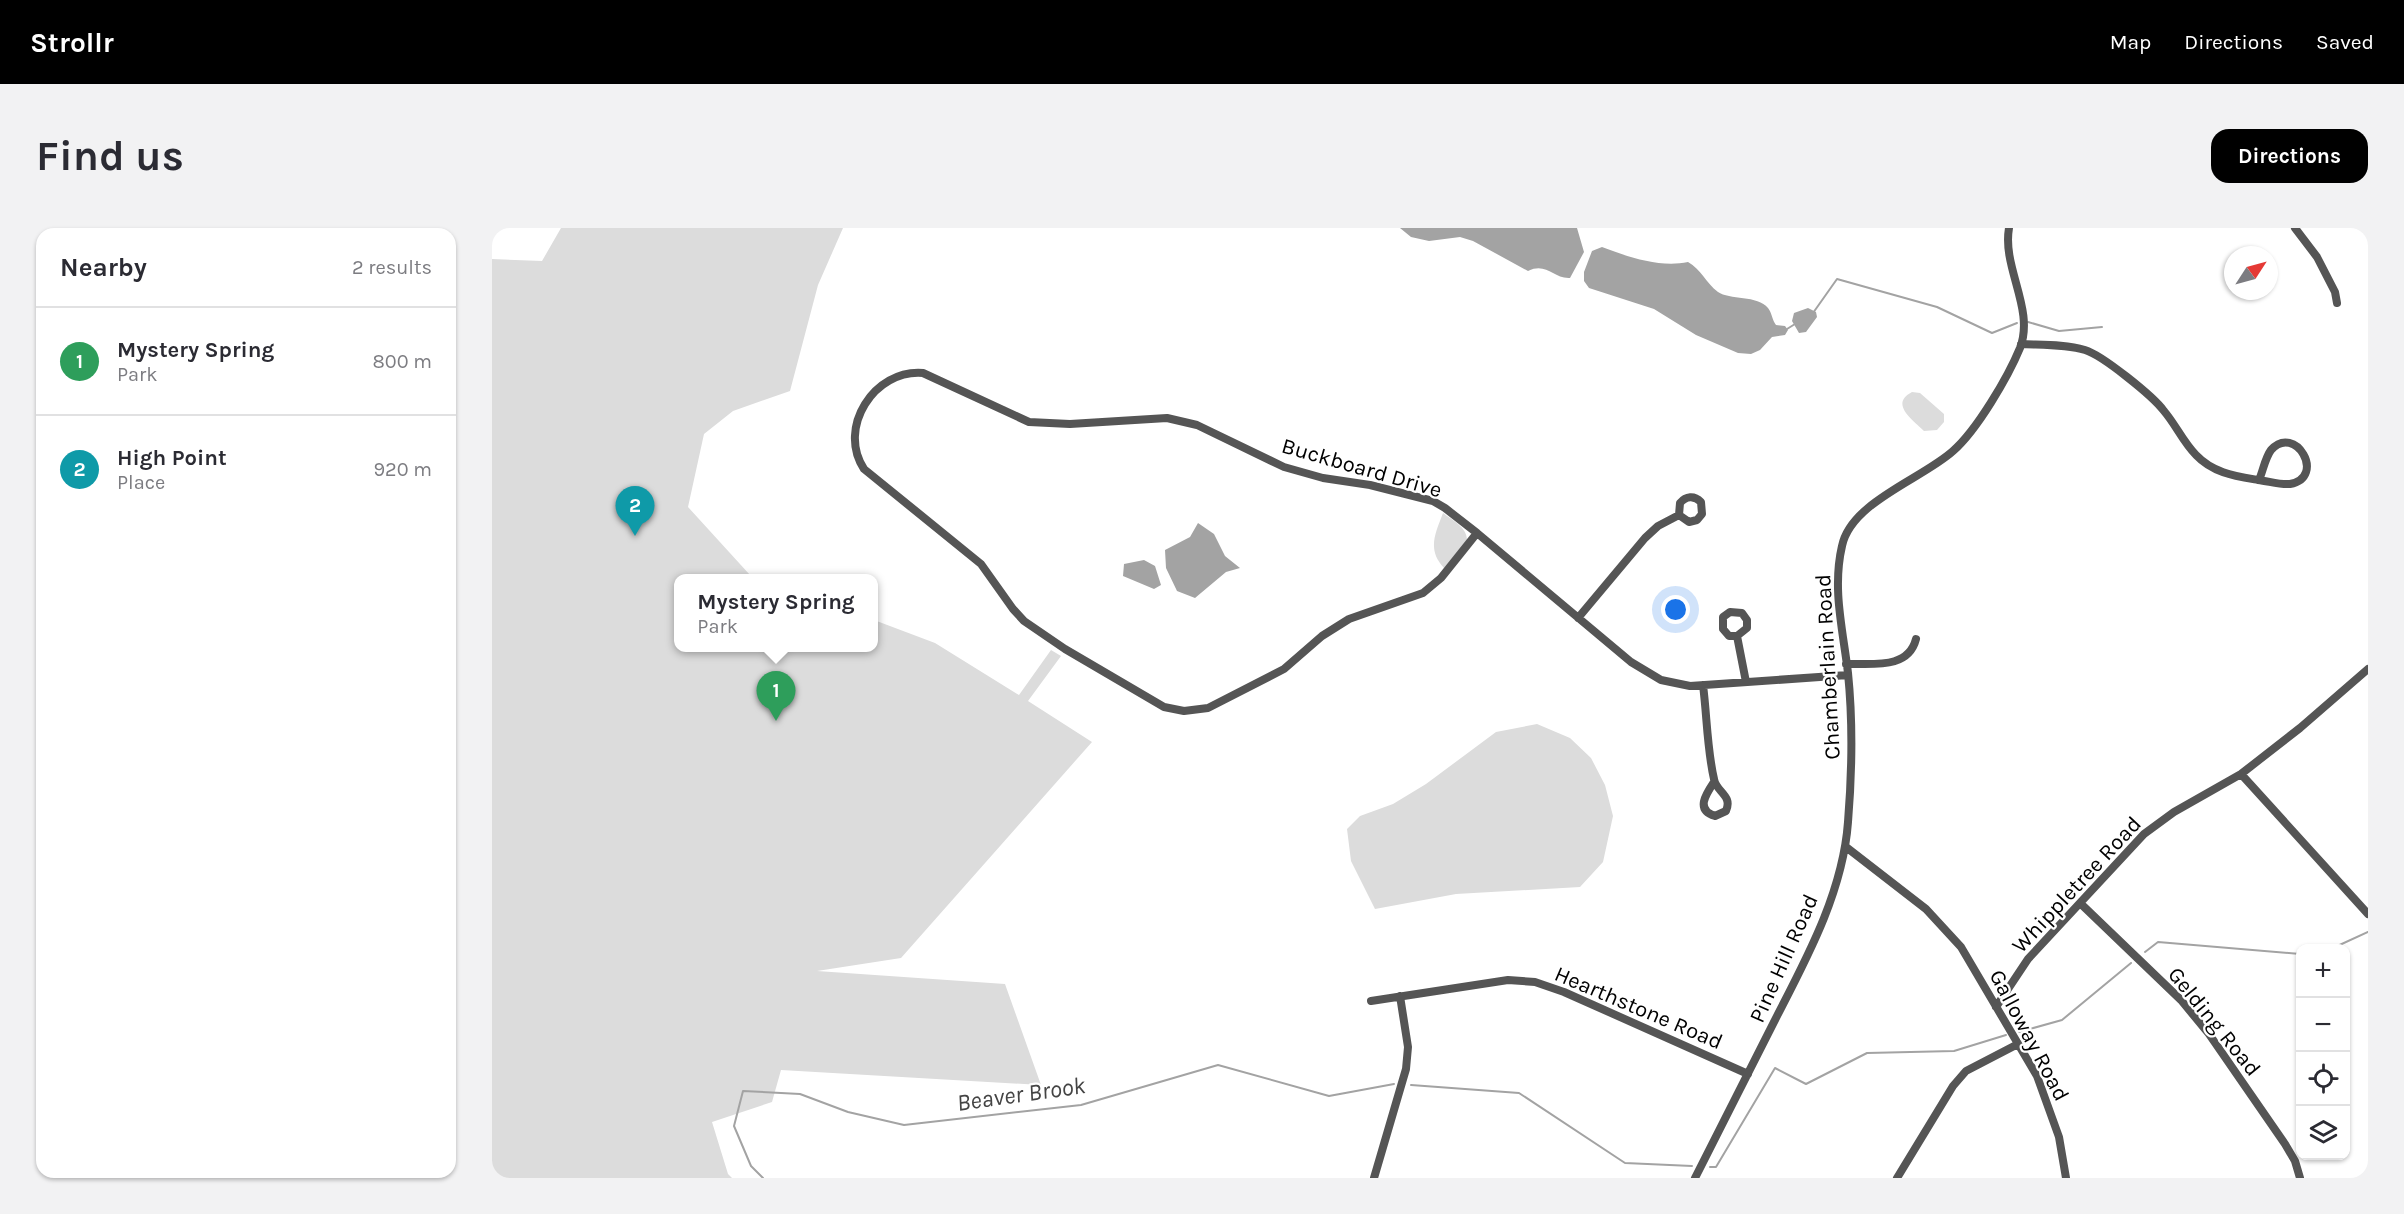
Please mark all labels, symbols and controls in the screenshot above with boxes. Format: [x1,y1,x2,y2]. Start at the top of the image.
text: Strollr [30,26,114,59]
text: Map [2110,30,2151,54]
text: Directions [2184,30,2283,54]
text: Saved [2316,30,2374,54]
button: Directions [2211,129,2368,183]
text: Find us [36,131,184,181]
north arrow [2224,246,2278,300]
text: Nearby [60,252,147,283]
text: 2 results [352,256,432,279]
text: Mystery Spring [117,337,274,363]
text: 1 [76,350,83,373]
text: 800 m [373,350,432,373]
text: Park [117,363,158,386]
street label: Buckboard Drive [1279,433,1445,503]
text: High Point [117,445,227,471]
text: 2 [73,458,86,481]
text: 920 m [373,458,432,481]
text: Place [117,471,165,494]
pin: 2 [616,486,654,536]
popup [674,574,878,652]
street label: Chamberlain Road [1810,574,1846,760]
text: Mystery Spring [697,589,855,615]
your location [1661,595,1690,624]
text: Park [697,615,738,638]
pin: 1 [756,672,796,721]
street label: Whippletree Road [2007,811,2147,958]
street label: Pine Hill Road [1744,890,1824,1027]
map controls [2296,944,2350,1160]
button: + [2296,944,2350,998]
street label: Hearthstone Road [1551,961,1726,1055]
street label: Gelding Road [2162,962,2266,1081]
street label: Galloway Road [1984,965,2075,1105]
button: − [2296,998,2350,1052]
button: locate [2296,1052,2350,1106]
water label: Beaver Brook [955,1071,1088,1117]
button: layers [2296,1106,2350,1160]

